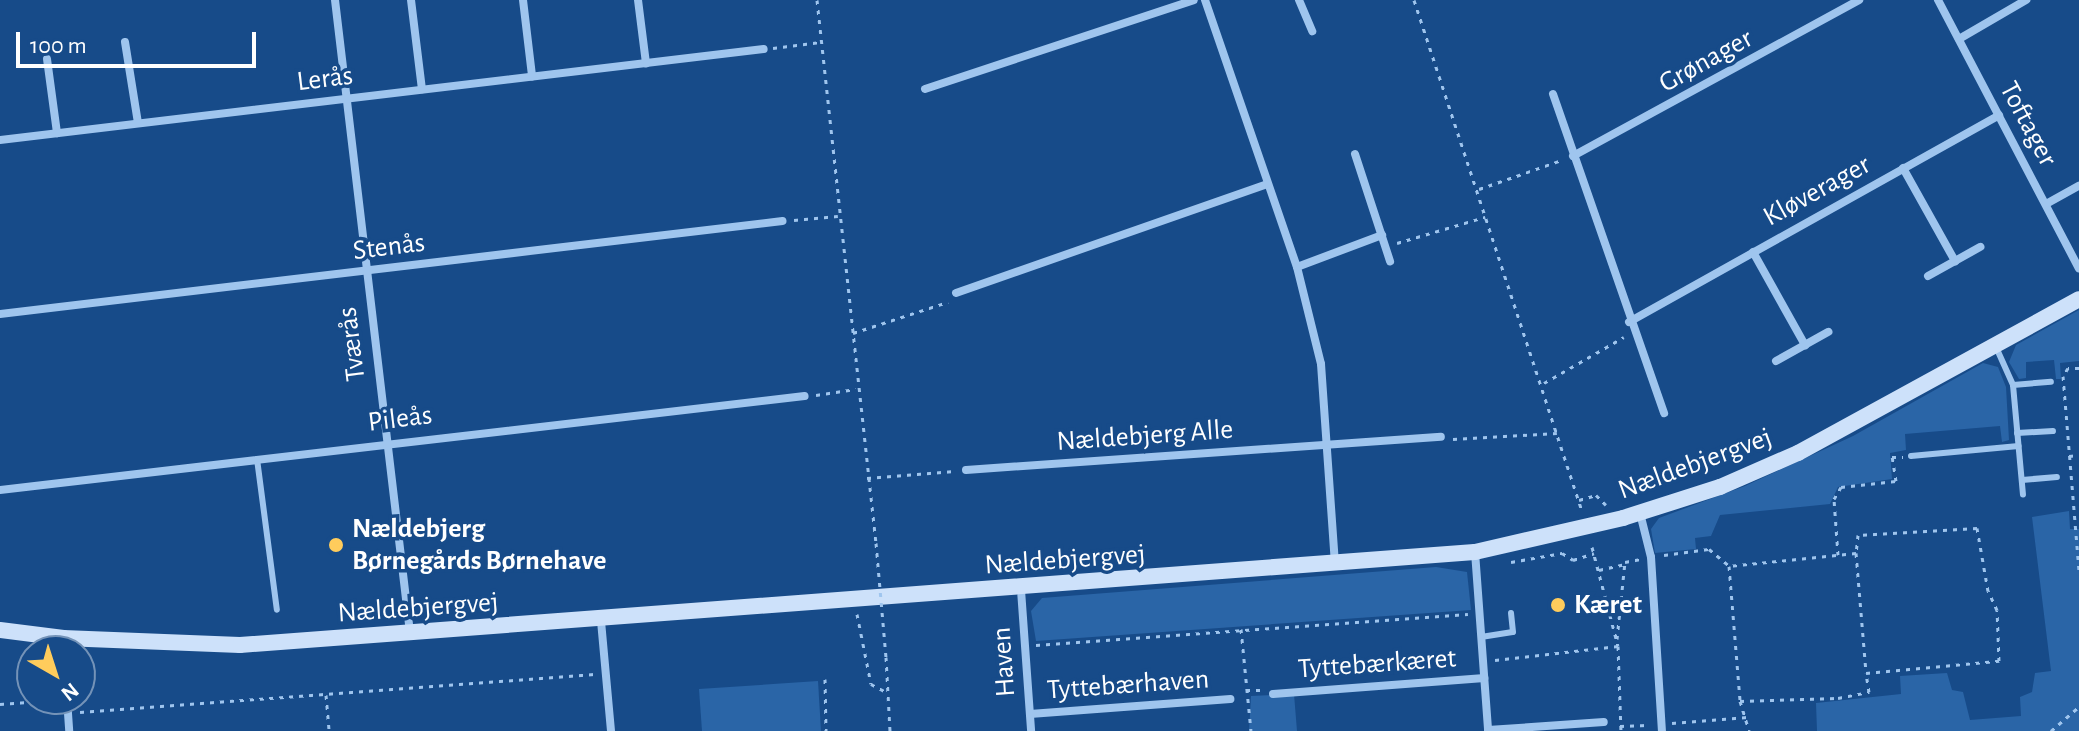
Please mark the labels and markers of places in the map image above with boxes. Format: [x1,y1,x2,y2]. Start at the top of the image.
place label: Nældebjerg Børnegårds Børnehave [352,512,607,578]
marker: Nældebjerg Børnegårds Børnehave [327,536,345,554]
place label: Kæret [1574,588,1642,622]
marker: Kæret [1549,596,1567,614]

